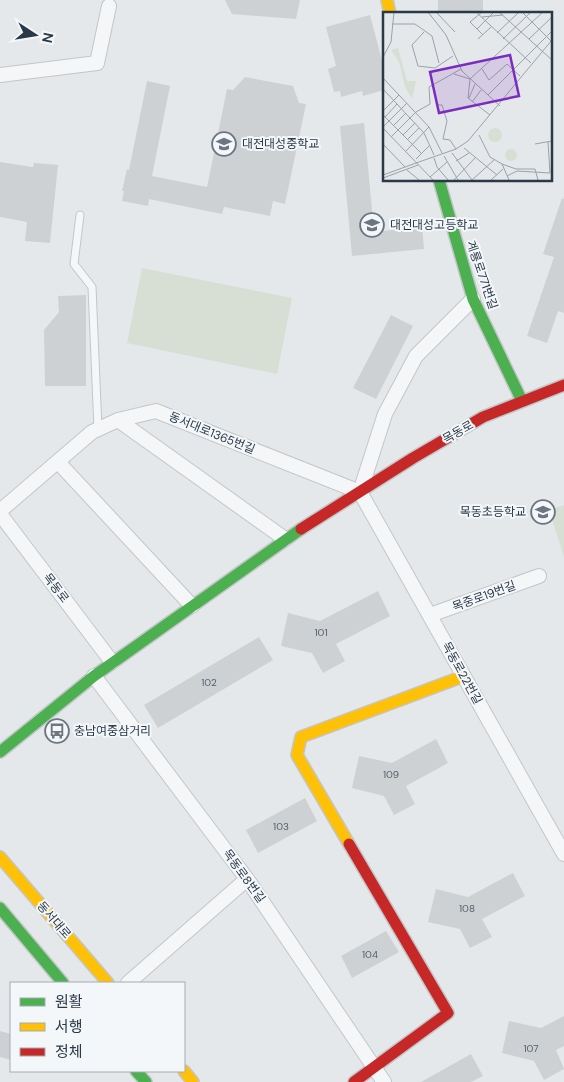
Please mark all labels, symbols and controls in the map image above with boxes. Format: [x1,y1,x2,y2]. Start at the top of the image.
north arrow [10,10,60,60]
inset map [383,12,552,181]
text: N [38,31,58,45]
school or university icon: 대전대성중학교 [211,131,237,157]
place label: 대전대성중학교 [242,136,319,152]
school or university icon: 대전대성고등학교 [359,212,385,238]
place label: 대전대성고등학교 [390,217,478,233]
street label: 계룡로771번길 [463,238,501,312]
street label: 동서대로1365번길 [166,408,258,458]
street label: 목동로 [440,417,476,447]
school or university icon: 목동초등학교 [530,499,556,525]
place label: 목동초등학교 [460,504,526,520]
street label: 목동로 [40,570,72,606]
street label: 목중로19번길 [450,577,518,615]
house number: 101 [314,626,328,639]
street label: 목동로22번길 [438,639,486,707]
house number: 102 [201,676,217,689]
bus stop icon: 충남여중삼거리 [44,718,70,744]
place label: 충남여중삼거리 [74,723,151,739]
house number: 109 [383,768,399,781]
house number: 103 [273,820,289,833]
street label: 목동로8번길 [219,846,269,906]
street label: 동서대로 [33,898,75,942]
house number: 108 [459,902,475,915]
house number: 104 [362,948,378,961]
legend [10,982,185,1072]
text: 원활 [55,992,83,1012]
text: 서행 [55,1017,83,1037]
text: 정체 [55,1042,83,1062]
house number: 107 [523,1042,539,1055]

